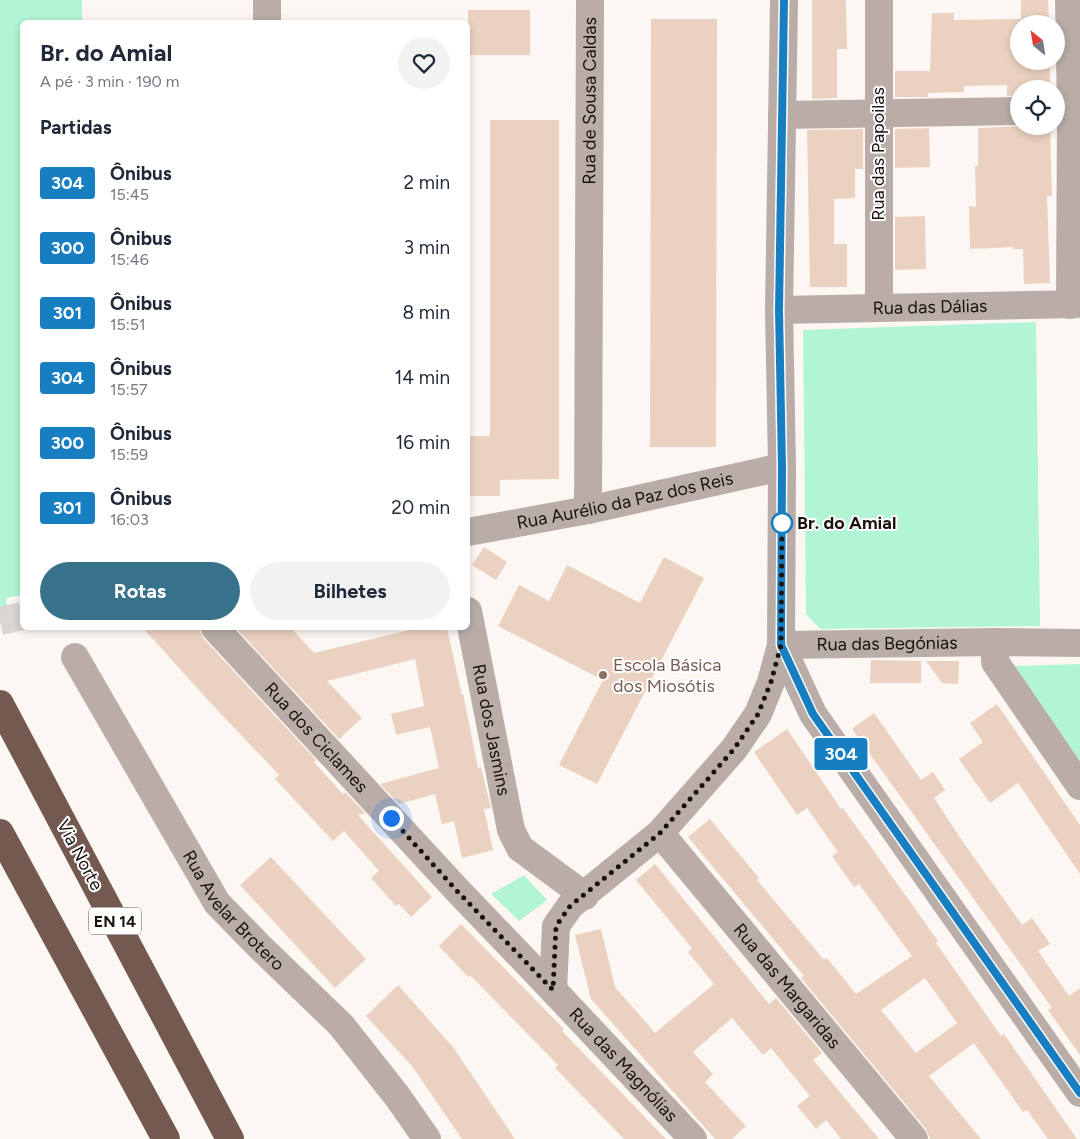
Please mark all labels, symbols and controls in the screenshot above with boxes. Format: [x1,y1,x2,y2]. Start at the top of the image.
north arrow [1010,15,1065,70]
map controls [1010,15,1065,135]
street label: Rua de Sousa Caldas [578,17,601,185]
button: heart [398,37,450,89]
text: Br. do Amial [40,38,172,67]
text: A pé · 3 min · 190 m [40,72,179,91]
button: locate [1010,80,1065,135]
street label: Rua das Papoilas [867,87,889,221]
text: Partidas [40,116,112,139]
text: Ônibus [110,162,172,185]
text: 2 min [404,171,450,194]
text: 304 [51,172,84,194]
text: 15:45 [110,185,149,204]
text: Ônibus [110,227,172,250]
text: 3 min [404,236,450,259]
text: 300 [51,237,84,259]
text: 15:46 [110,250,149,269]
text: Ônibus [110,292,172,315]
street label: Rua das Dálias [872,295,988,319]
text: 8 min [402,301,450,324]
text: 301 [53,302,82,324]
text: 15:51 [110,315,146,334]
text: Ônibus [110,357,172,380]
text: 14 min [394,366,450,389]
text: 304 [51,367,84,389]
text: 15:57 [110,380,148,399]
text: Ônibus [110,422,172,445]
text: 16 min [396,431,450,454]
text: 300 [51,432,84,454]
text: 15:59 [110,445,148,464]
street label: Rua Aurélio da Paz dos Reis [515,467,735,534]
text: Ônibus [110,487,172,510]
text: 20 min [391,496,450,519]
text: 301 [53,497,82,519]
text: 16:03 [110,510,149,529]
marker: Br. do Amial [771,512,793,534]
place label: Br. do Amial [797,512,896,534]
button: Rotas [40,562,240,620]
button: Bilhetes [250,562,450,620]
street label: Rua das Begónias [816,632,958,656]
place label: Escola Básica dos Miosótis [613,654,721,697]
street label: Rua dos Jasmins [468,662,515,797]
marker: Escola Básica dos Miosótis [597,669,609,681]
street label: Rua dos Ciclames [260,678,373,797]
line badge: 304 [812,738,870,770]
text: 304 [824,743,858,765]
your location [379,806,404,831]
street label: Via Norte [52,816,108,894]
street label: Rua Avelar Brotero [178,846,289,975]
road number: EN 14 [89,908,141,934]
street label: Rua das Margaridas [729,919,845,1053]
street label: Rua das Magnólias [564,1003,682,1127]

